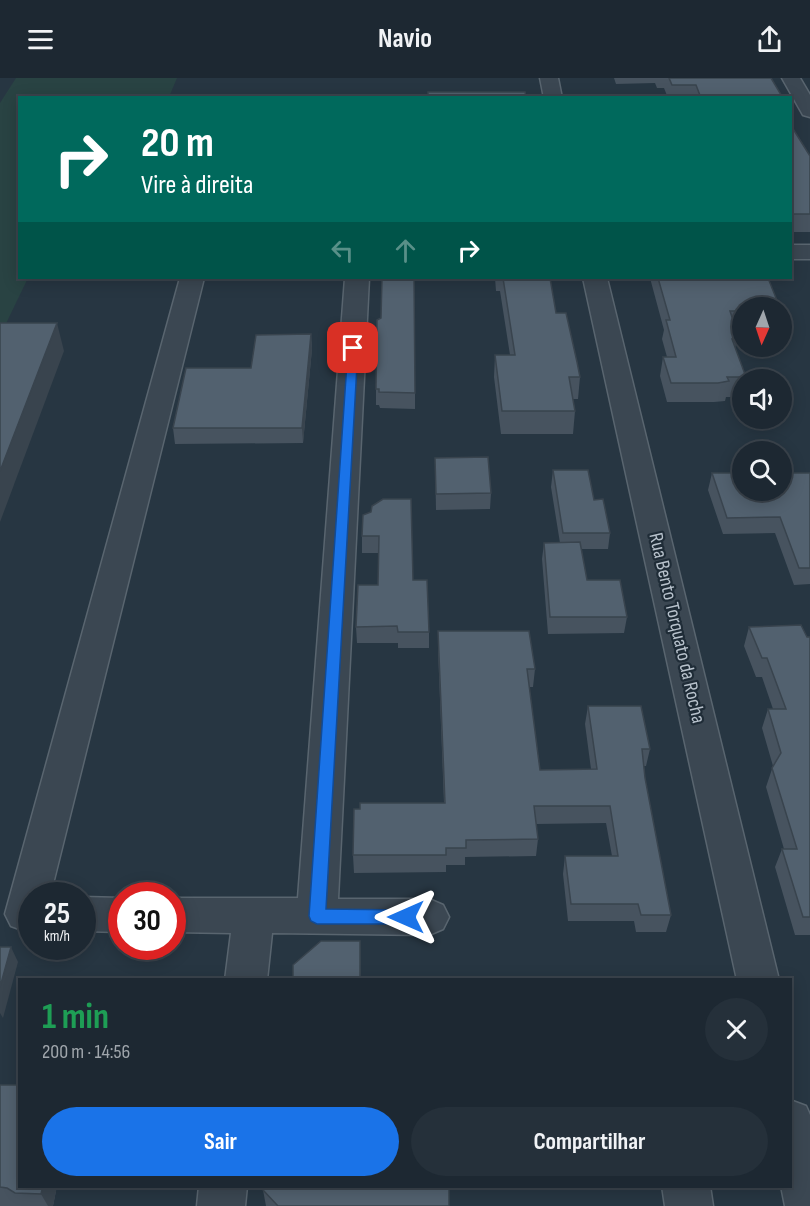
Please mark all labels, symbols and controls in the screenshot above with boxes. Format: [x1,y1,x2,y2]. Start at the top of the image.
icon: menu [24,23,57,56]
text: Navio [378,23,432,55]
icon: share [753,23,786,56]
text: 20 m [141,118,214,169]
icon: right [42,120,120,198]
text: Vire à direita [141,169,253,201]
icon: left [326,234,359,267]
icon: ahead [389,234,422,267]
icon: right [452,234,485,267]
north arrow [732,297,792,357]
map controls [732,297,792,501]
pin [327,322,378,373]
icon: arrive [336,331,369,364]
button: sound [732,369,792,429]
button: search [732,441,792,501]
street label: Rua Bento Torquato da Rocha [643,530,711,726]
speed limit sign: 30 [108,882,186,960]
position arrow [374,885,438,949]
text: 25 [44,896,70,932]
text: km/h [44,927,70,946]
text: 1 min [42,996,109,1039]
button: close [705,998,768,1061]
text: 200 m · 14:56 [42,1040,130,1064]
button: Sair [42,1107,399,1176]
button: Compartilhar [411,1107,768,1176]

